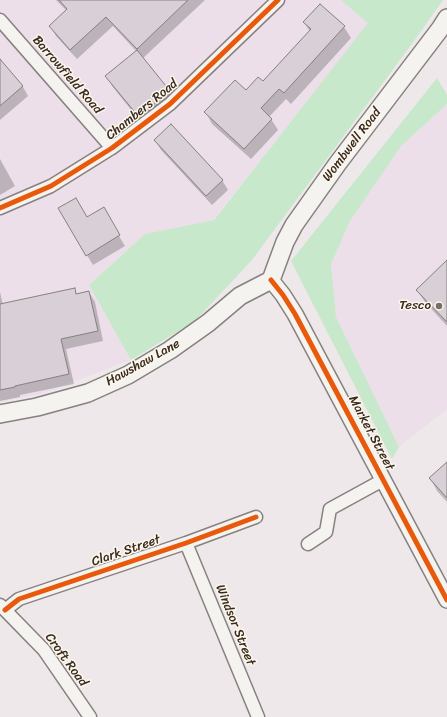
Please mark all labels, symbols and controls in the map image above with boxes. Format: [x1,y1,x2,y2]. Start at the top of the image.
street label: Barrowfield Road [29,33,105,117]
street label: Chambers Road [103,76,181,144]
street label: Wombwell Road [319,105,385,185]
place label: Tesco [399,298,431,314]
marker: Tesco [434,301,444,311]
street label: Hawshaw Lane [103,336,183,390]
street label: Market Street [345,393,397,473]
street label: Clark Street [90,532,162,570]
street label: Windsor Street [212,582,258,668]
street label: Croft Road [41,630,91,690]

